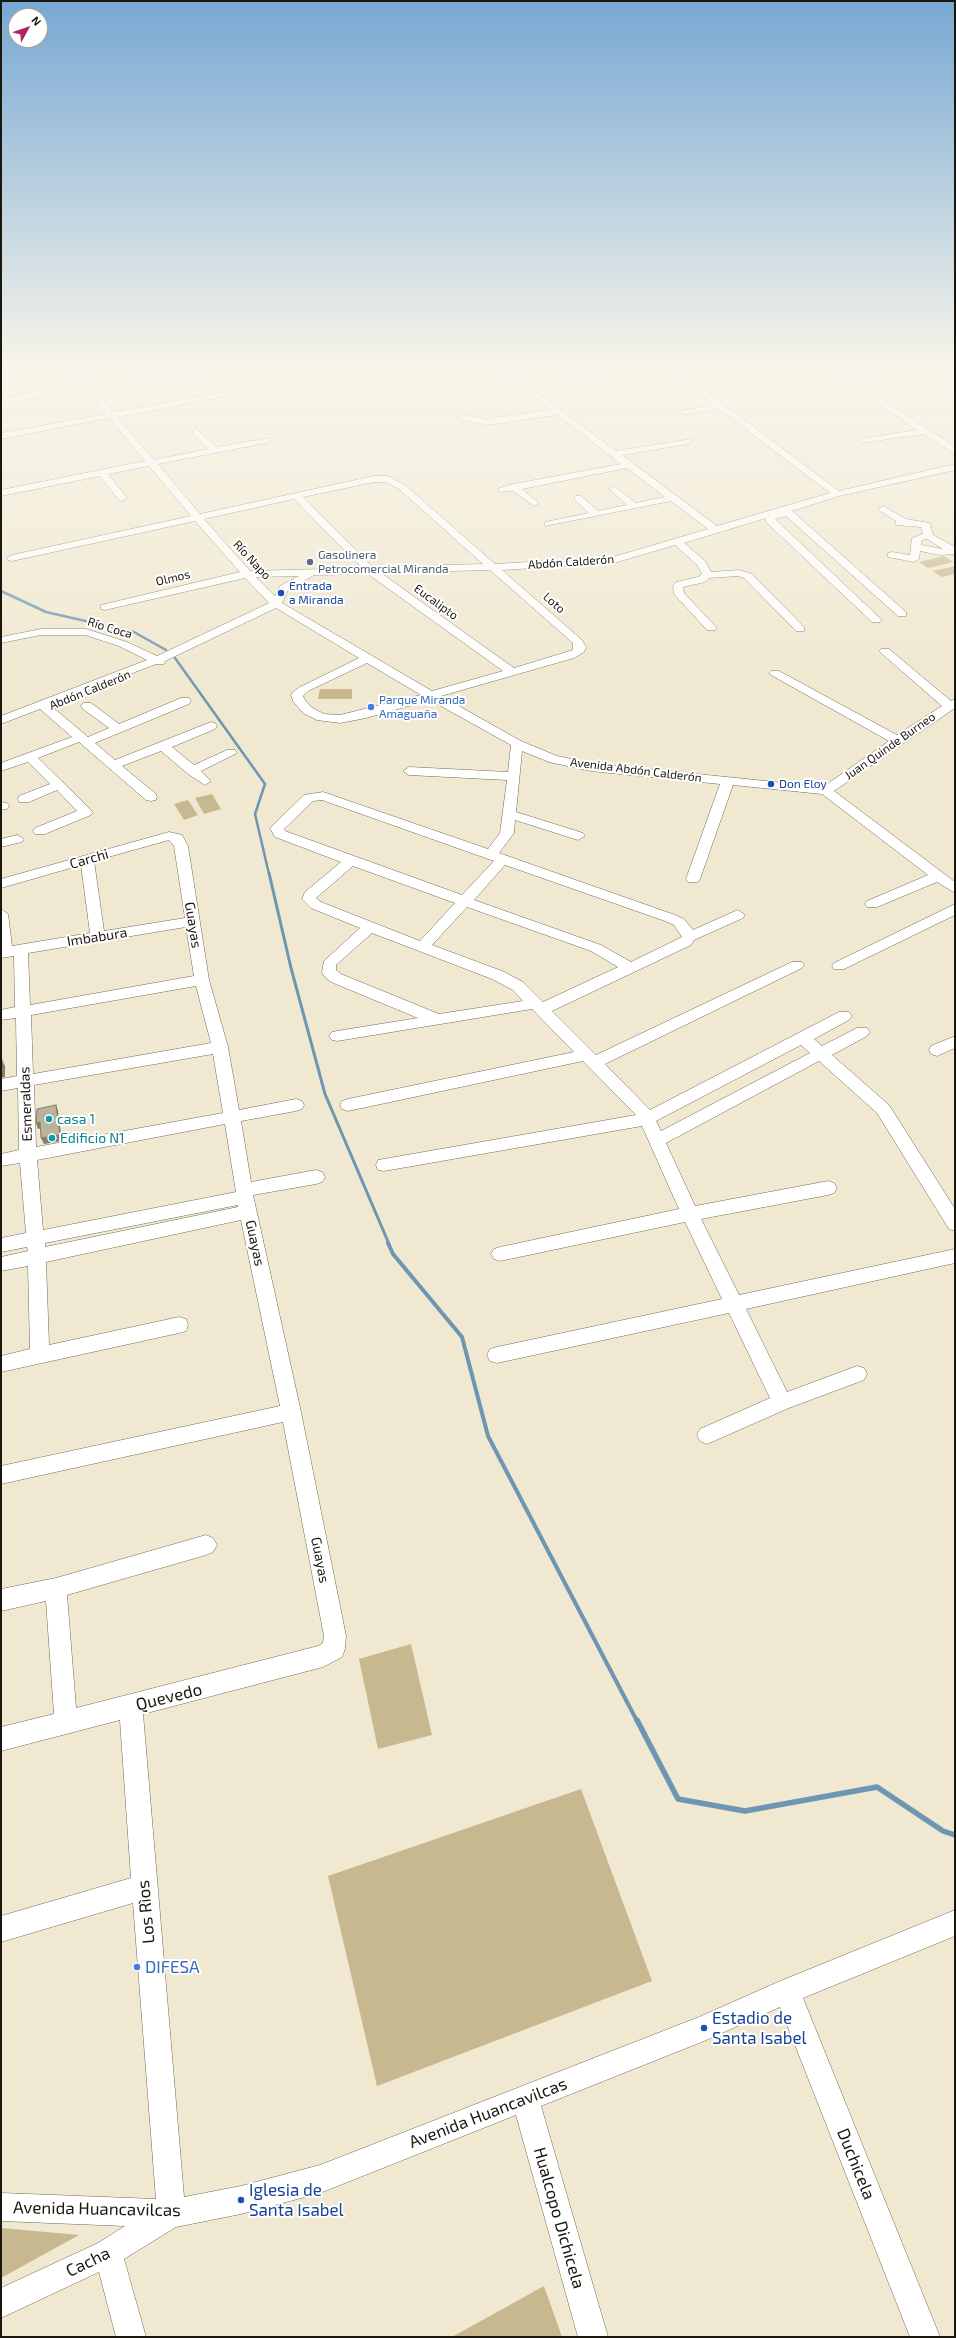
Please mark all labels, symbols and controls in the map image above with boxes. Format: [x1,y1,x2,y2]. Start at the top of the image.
north arrow [8,8,48,48]
text: N [29,13,44,28]
street label: Río Napo [230,537,274,583]
place label: Gasolinera Petrocomercial Miranda [318,548,449,576]
street label: Abdón Calderón [527,552,615,572]
marker: Gasolinera Petrocomercial Miranda [305,557,315,567]
street label: Olmos [154,567,192,589]
place label: Entrada a Miranda [289,579,344,607]
street label: Eucalipto [411,581,461,623]
marker: Entrada a Miranda [276,588,286,598]
street label: Loto [540,590,568,616]
street label: Río Coca [86,614,134,642]
street label: Abdón Calderón [47,667,133,713]
place label: Parque Miranda Amaguaña [379,693,465,721]
marker: Parque Miranda Amaguaña [366,702,376,712]
street label: Juan Quinde Burneo [842,709,938,783]
street label: Avenida Abdón Calderón [569,755,703,785]
place label: Don Eloy [779,777,827,791]
marker: Don Eloy [766,779,776,789]
street label: Carchi [68,845,110,873]
street label: Guayas [181,901,205,949]
street label: Imbabura [66,924,128,950]
street label: Esmeraldas [16,1066,36,1142]
place label: casa 1 [57,1111,95,1127]
marker: casa 1 [44,1114,54,1124]
place label: Edificio N1 [60,1130,125,1146]
marker: Edificio N1 [47,1133,57,1143]
street label: Guayas [242,1218,268,1268]
street label: Guayas [307,1536,333,1584]
street label: Quevedo [134,1679,204,1715]
street label: Los Rìos [133,1879,159,1945]
place label: DIFESA [145,1957,200,1977]
marker: DIFESA [132,1962,142,1972]
place label: Estadio de Santa Isabel [712,2008,807,2048]
marker: Estadio de Santa Isabel [699,2023,709,2033]
street label: Avenida Huancavilcas [406,2073,570,2153]
street label: Duchicela [832,2125,880,2203]
street label: Hualcopo Dichicela [529,2145,589,2291]
place label: Iglesia de Santa Isabel [249,2180,344,2220]
marker: Iglesia de Santa Isabel [236,2195,246,2205]
street label: Avenida Huancavilcas [13,2197,181,2221]
street label: Cacha [63,2243,113,2281]

